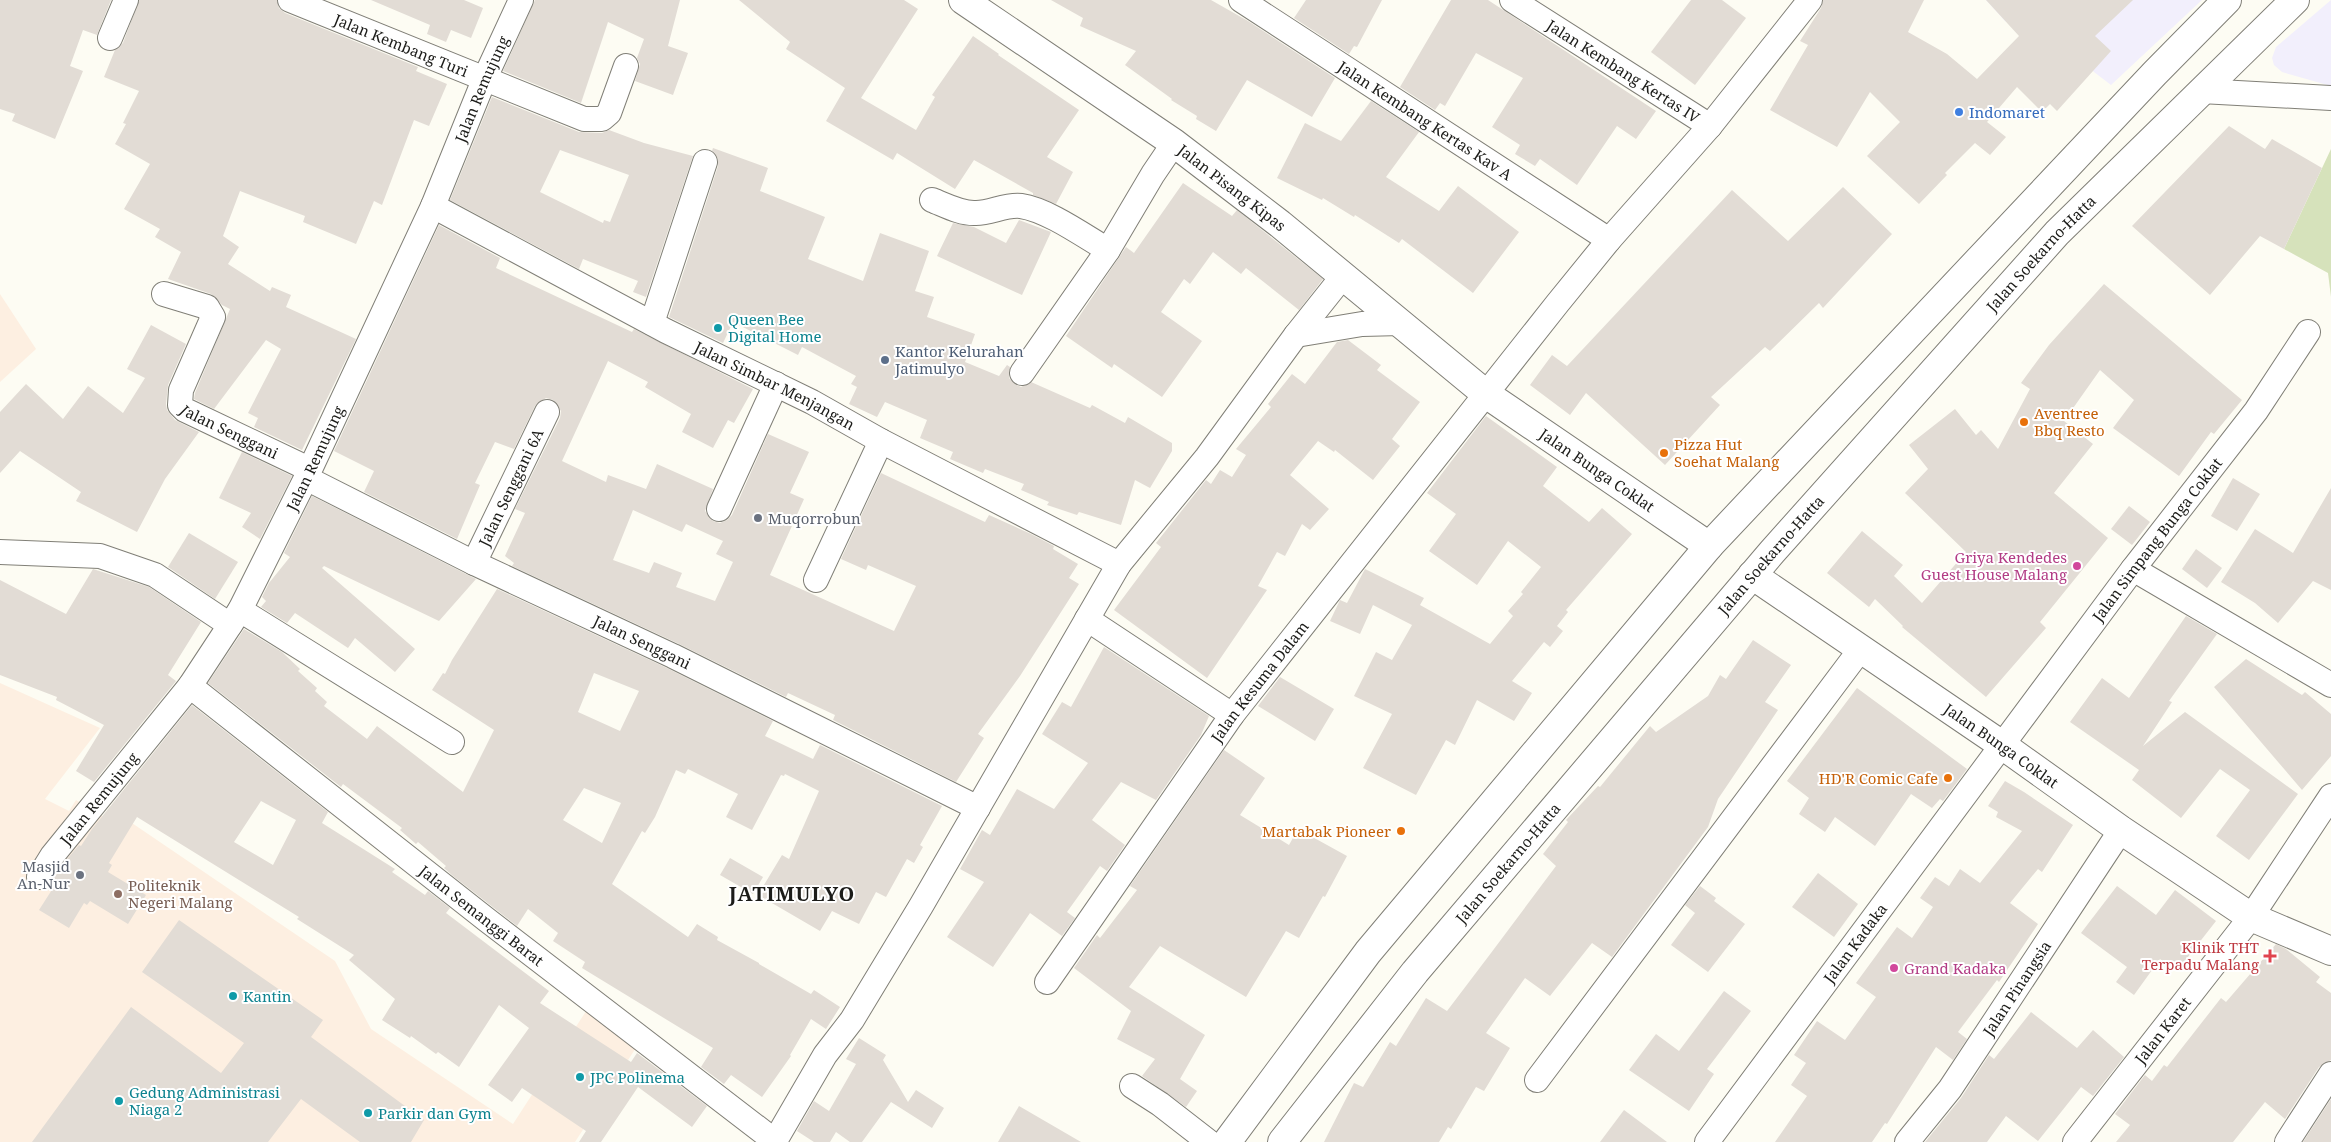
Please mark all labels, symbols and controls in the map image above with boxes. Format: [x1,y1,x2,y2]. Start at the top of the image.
street label: Jalan Kembang Turi [330,9,471,81]
street label: Jalan Kembang Kertas IV [1542,14,1704,127]
street label: Jalan Remujung [449,33,513,146]
street label: Jalan Kembang Kertas Kav A [1333,55,1517,185]
place label: Indomaret [1969,102,2045,122]
marker: Indomaret [1953,106,1965,118]
street label: Jalan Pisang Kipas [1173,139,1291,235]
street label: Jalan Soekarno-Hatta [1981,191,2100,316]
place label: Queen Bee Digital Home [728,309,822,346]
marker: Queen Bee Digital Home [712,322,724,334]
street label: Jalan Simbar Menjangan [690,336,859,434]
place label: Kantor Kelurahan Jatimulyo [894,341,1024,378]
marker: Kantor Kelurahan Jatimulyo [879,354,891,366]
street label: Jalan Senggani [175,400,282,463]
street label: Jalan Remujung [281,402,348,515]
place label: Aventree Bbq Resto [2034,403,2105,440]
marker: Aventree Bbq Resto [2018,416,2030,428]
street label: Jalan Bunga Coklat [1535,423,1659,516]
street label: Jalan Senggani 6A [473,425,548,550]
place label: Pizza Hut Soehat Malang [1674,434,1779,471]
marker: Pizza Hut Soehat Malang [1658,447,1670,459]
street label: Jalan Simpang Bunga Coklat [2087,453,2226,626]
street label: Jalan Soekarno-Hatta [1713,491,1828,620]
place label: Muqorrobun [768,508,861,528]
marker: Muqorrobun [752,512,764,524]
place label: Griya Kendedes Guest House Malang [1921,547,2067,584]
marker: Griya Kendedes Guest House Malang [2071,560,2083,572]
street label: Jalan Senggani [589,610,694,673]
street label: Jalan Kesuma Dalam [1206,617,1313,747]
street label: Jalan Bunga Coklat [1939,698,2062,792]
street label: Jalan Remujung [55,748,142,850]
place label: HD'R Comic Cafe [1819,768,1938,788]
marker: HD'R Comic Cafe [1942,772,1954,784]
street label: Jalan Soekarno-Hatta [1450,799,1565,928]
place label: Martabak Pioneer [1262,821,1391,841]
marker: Martabak Pioneer [1395,825,1407,837]
place label: Masjid An-Nur [17,856,70,893]
street label: Jalan Semanggi Barat [414,860,548,970]
marker: Masjid An-Nur [74,869,86,881]
place label: Politeknik Negeri Malang [128,875,233,912]
district label: JATIMULYO [728,880,855,907]
marker: Politeknik Negeri Malang [112,888,124,900]
street label: Jalan Kadaka [1818,899,1891,988]
street label: Jalan Pinangsia [1977,937,2055,1041]
place label: Klinik THT Terpadu Malang [2142,937,2259,974]
marker: Klinik THT Terpadu Malang [2263,949,2277,963]
place label: Grand Kadaka [1904,958,2007,978]
marker: Grand Kadaka [1888,962,1900,974]
place label: Kantin [243,986,292,1006]
marker: Kantin [227,990,239,1002]
street label: Jalan Karet [2129,993,2195,1069]
place label: JPC Polinema [589,1067,685,1087]
marker: JPC Polinema [574,1071,586,1083]
place label: Gedung Administrasi Niaga 2 [129,1082,280,1119]
marker: Gedung Administrasi Niaga 2 [113,1095,125,1107]
place label: Parkir dan Gym [378,1103,492,1123]
marker: Parkir dan Gym [362,1107,374,1119]

